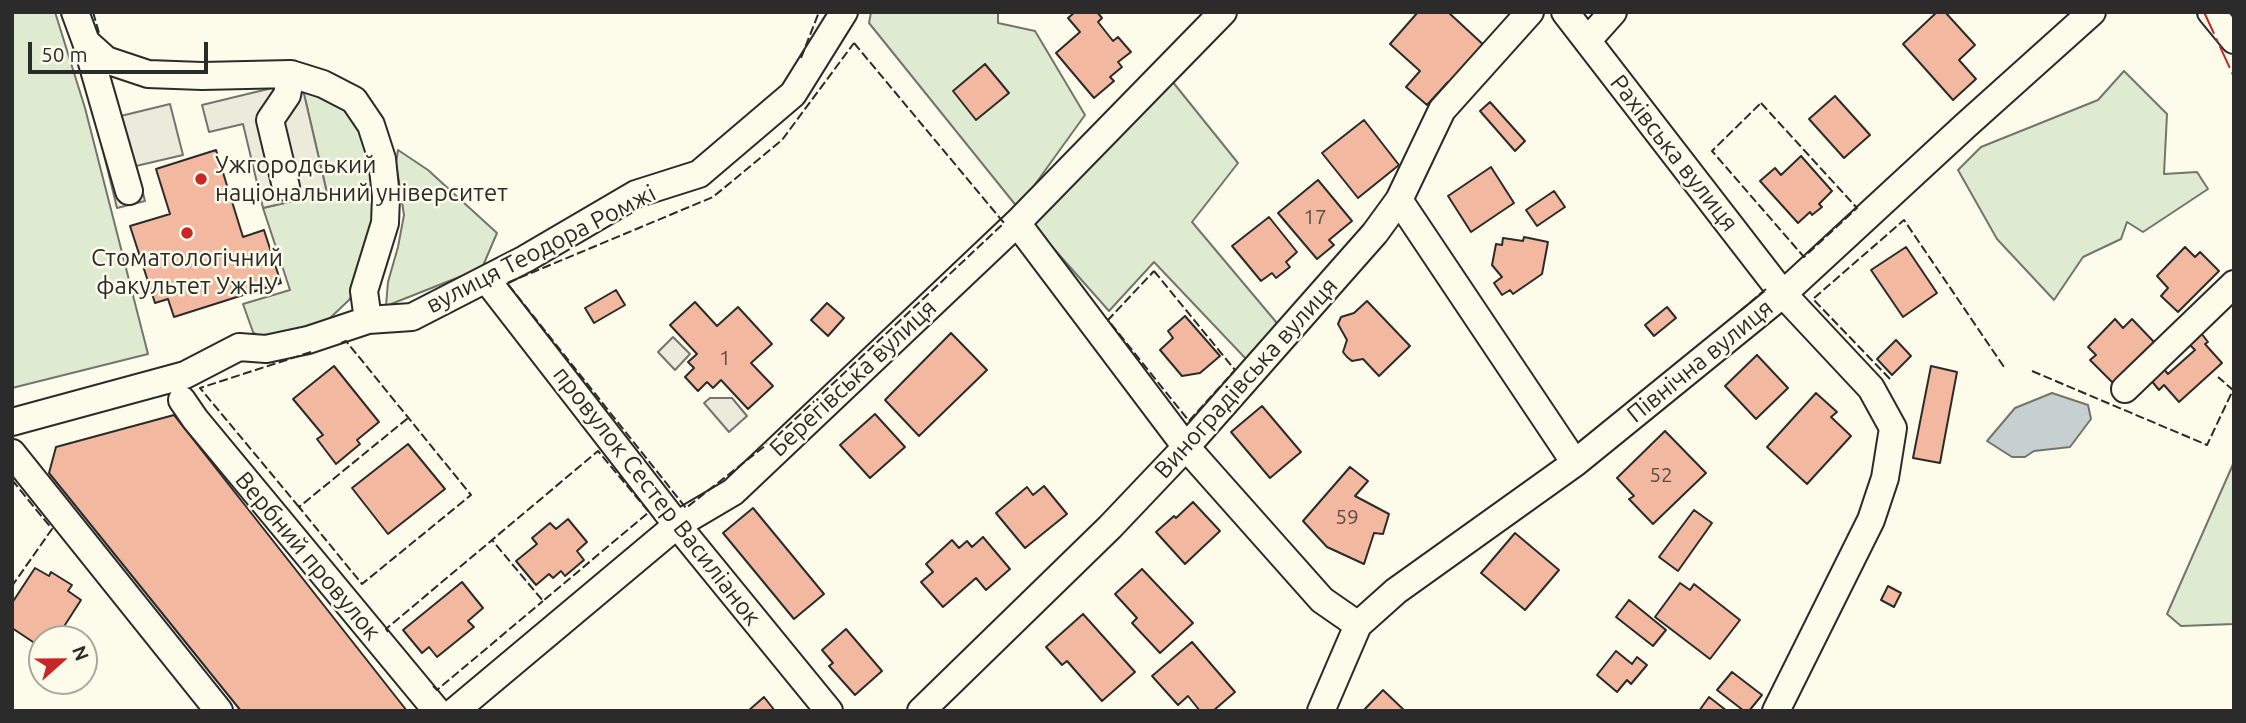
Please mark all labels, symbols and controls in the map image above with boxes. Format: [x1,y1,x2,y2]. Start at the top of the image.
scale bar [32,28,212,72]
text: 50 m [41,42,88,66]
street label: Рахівська вулиця [1604,69,1744,237]
place label: Ужгородський національний університет [215,151,508,207]
marker: Ужгородський національний університет [193,171,209,187]
street label: вулиця Теодора Ромжі [421,179,661,319]
house number: 17 [1303,204,1327,230]
marker: Стоматологічний факультет УжНУ [179,225,195,241]
place label: Стоматологічний факультет УжНУ [91,244,283,300]
street label: Виноградівська вулиця [1148,272,1344,484]
street label: Берегівська вулиця [764,293,942,463]
street label: Північна вулиця [1621,293,1779,429]
house number: 1 [719,345,731,371]
street label: провулок Сестер Василіанок [547,361,767,631]
house number: 52 [1649,462,1673,488]
street label: Вербний провулок [229,466,387,646]
house number: 59 [1335,504,1359,530]
north arrow [28,625,98,695]
text: N [68,643,94,664]

